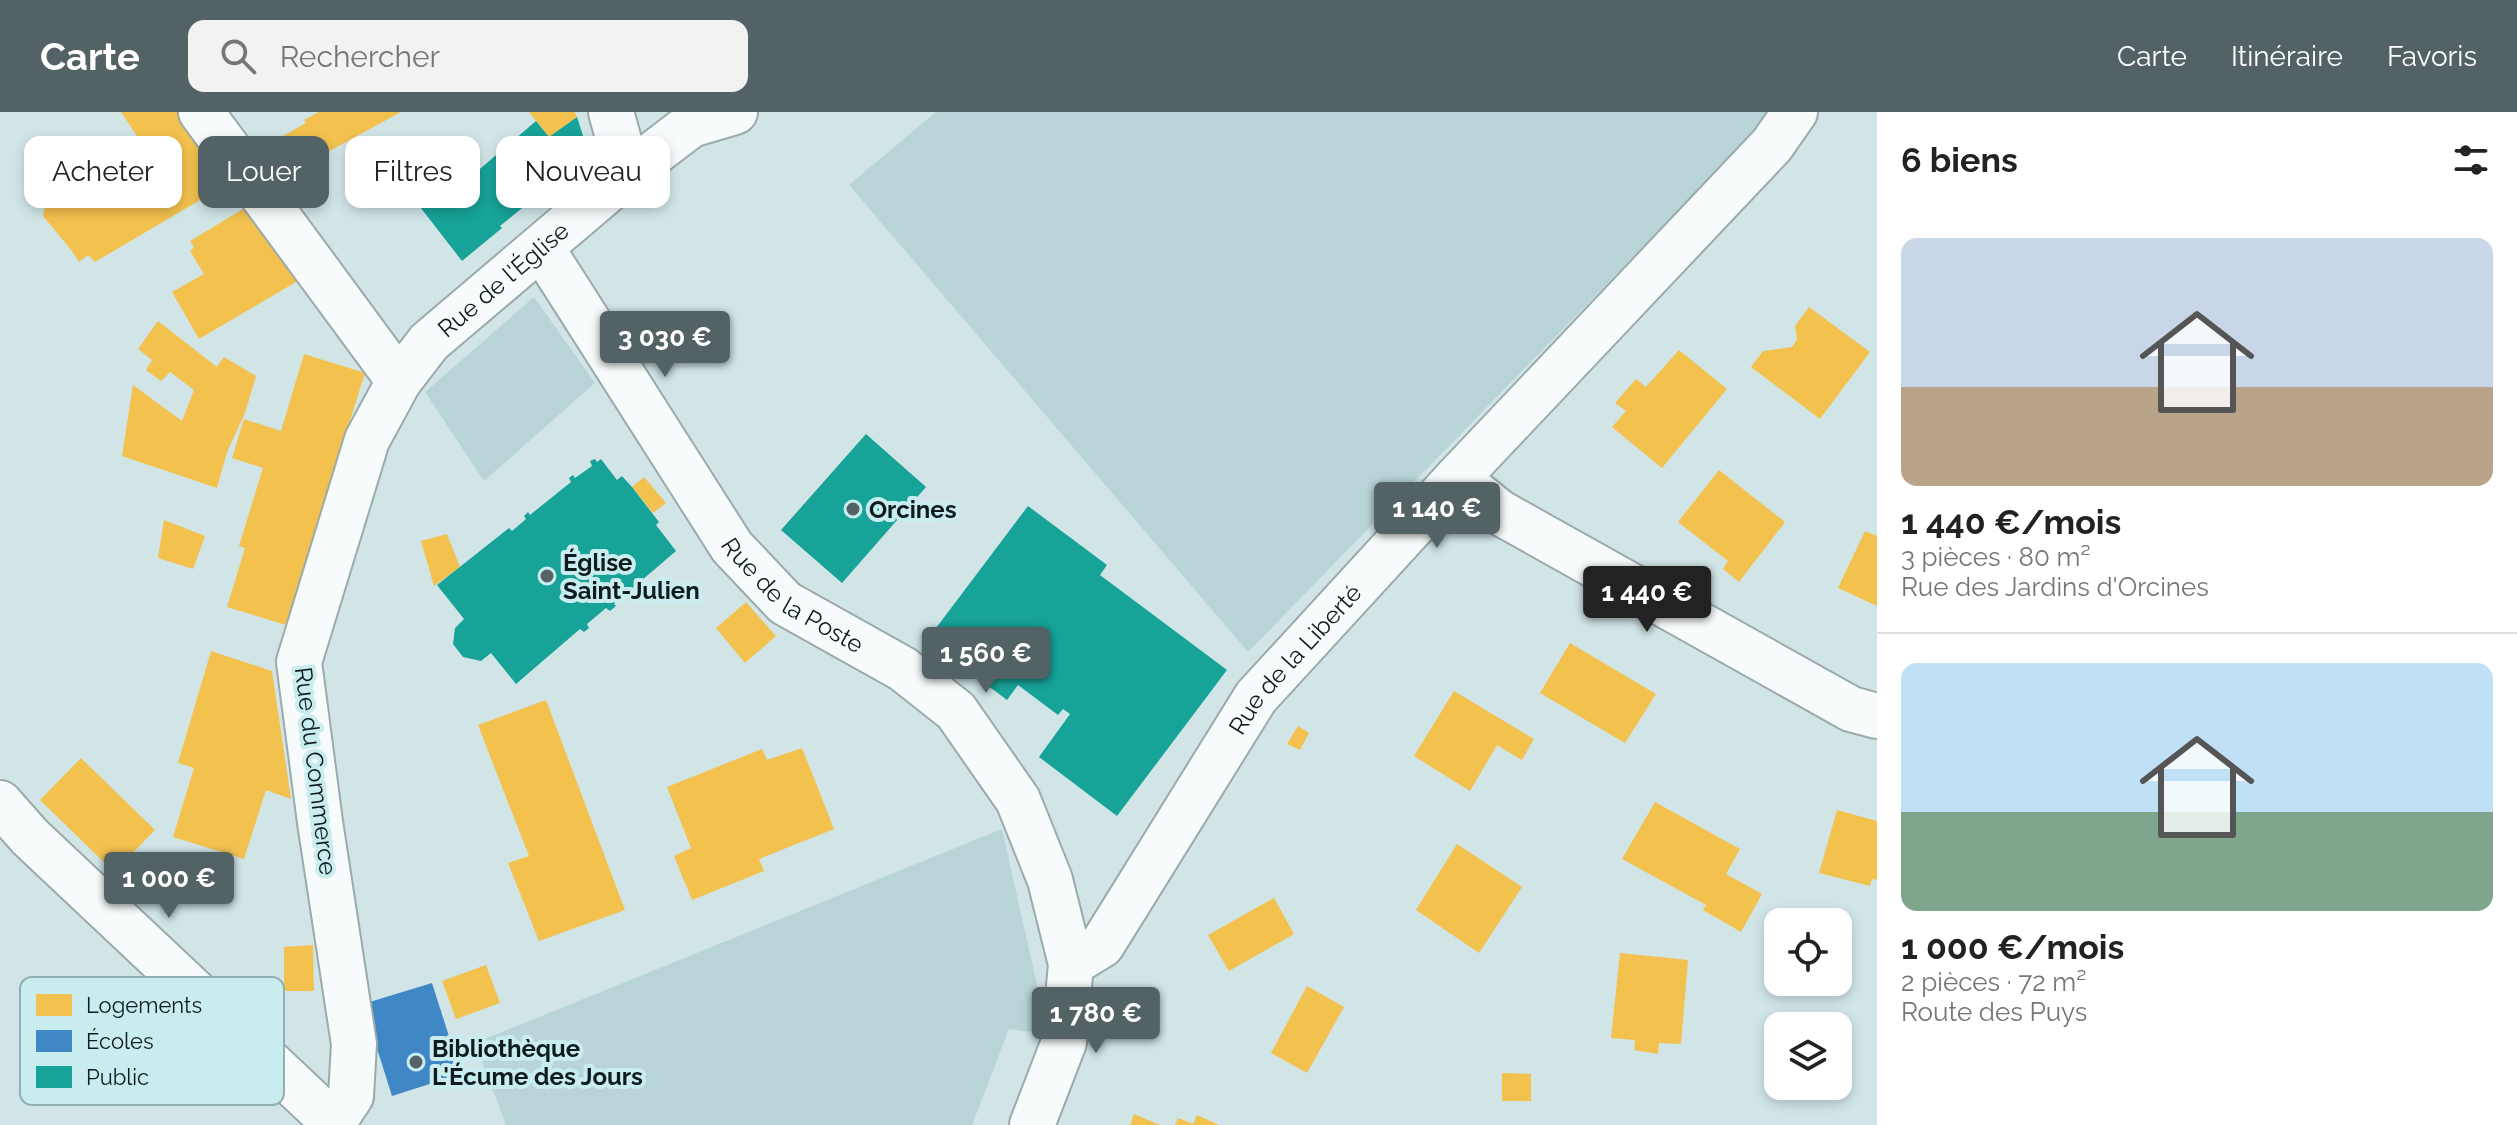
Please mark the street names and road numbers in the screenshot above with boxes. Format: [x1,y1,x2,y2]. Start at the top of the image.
street label: Rue de l'Église [432,216,574,343]
street label: Rue de la Poste [715,532,869,659]
street label: Rue de la Liberté [1222,578,1367,739]
street label: Rue du Commerce [289,665,343,877]

